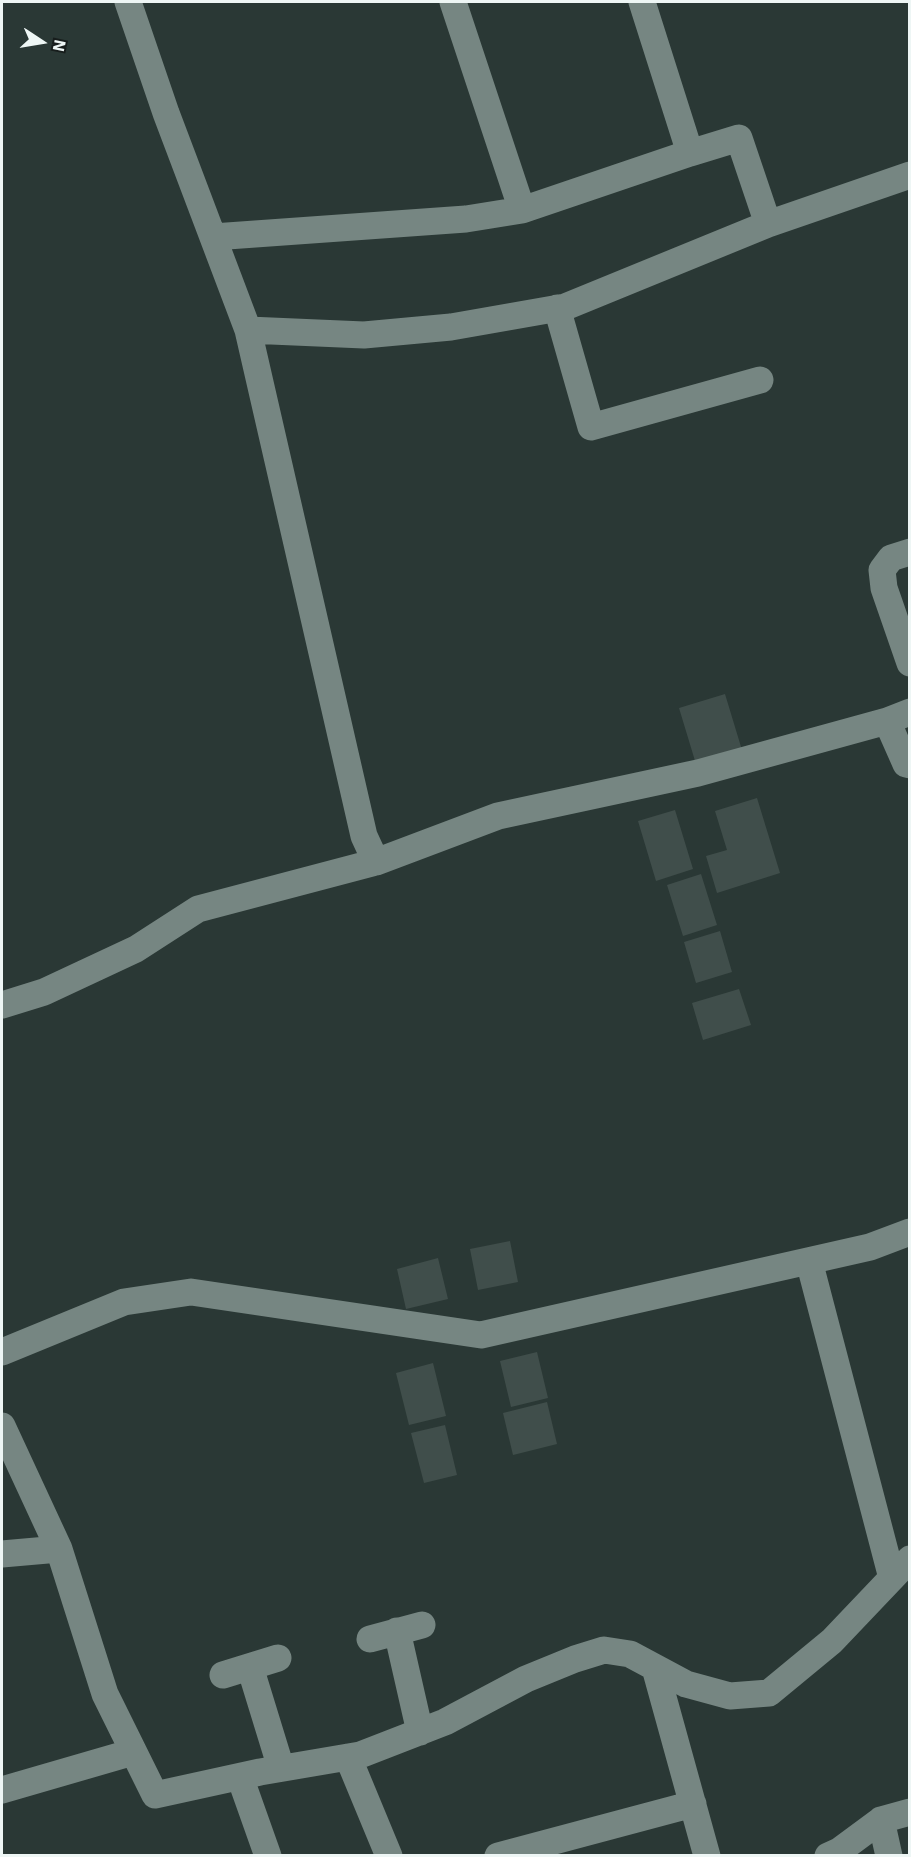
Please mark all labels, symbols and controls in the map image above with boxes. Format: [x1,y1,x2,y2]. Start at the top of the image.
north arrow [12,12,72,72]
text: N [49,38,71,53]

